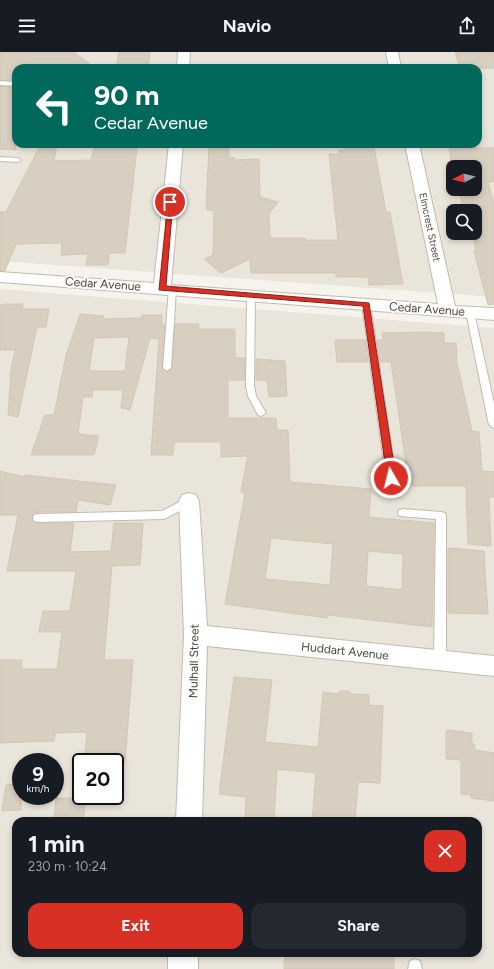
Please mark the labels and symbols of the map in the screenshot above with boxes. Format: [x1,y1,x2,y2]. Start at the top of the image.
north arrow [446,160,482,196]
pin [153,185,187,219]
street label: Elmcrest Street [416,192,444,263]
street label: Cedar Avenue [65,274,142,294]
street label: Cedar Avenue [389,299,466,319]
position arrow [370,457,412,499]
street label: Mulhall Street [186,623,202,698]
street label: Huddart Avenue [300,639,390,663]
speed limit sign: 20 [72,753,124,805]

